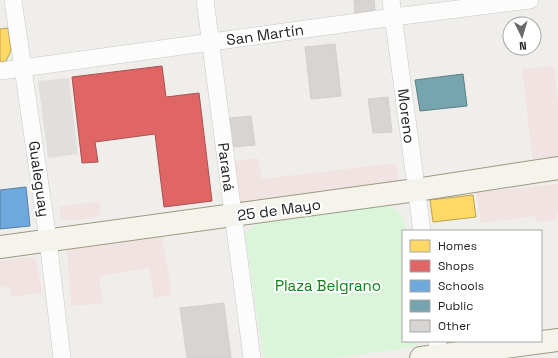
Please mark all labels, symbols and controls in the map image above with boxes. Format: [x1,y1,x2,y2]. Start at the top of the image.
north arrow [502,16,542,56]
street label: San Martín [225,20,305,49]
text: N [519,39,527,53]
street label: Moreno [394,87,419,144]
street label: Gualeguay [25,140,54,218]
street label: Paraná [214,141,239,193]
street label: 25 de Mayo [236,194,322,225]
legend [402,230,542,342]
text: Homes [438,238,477,254]
text: Shops [438,258,474,274]
park label: Plaza Belgrano [275,276,381,295]
text: Schools [438,278,484,294]
text: Public [438,298,473,314]
text: Other [438,318,471,334]

